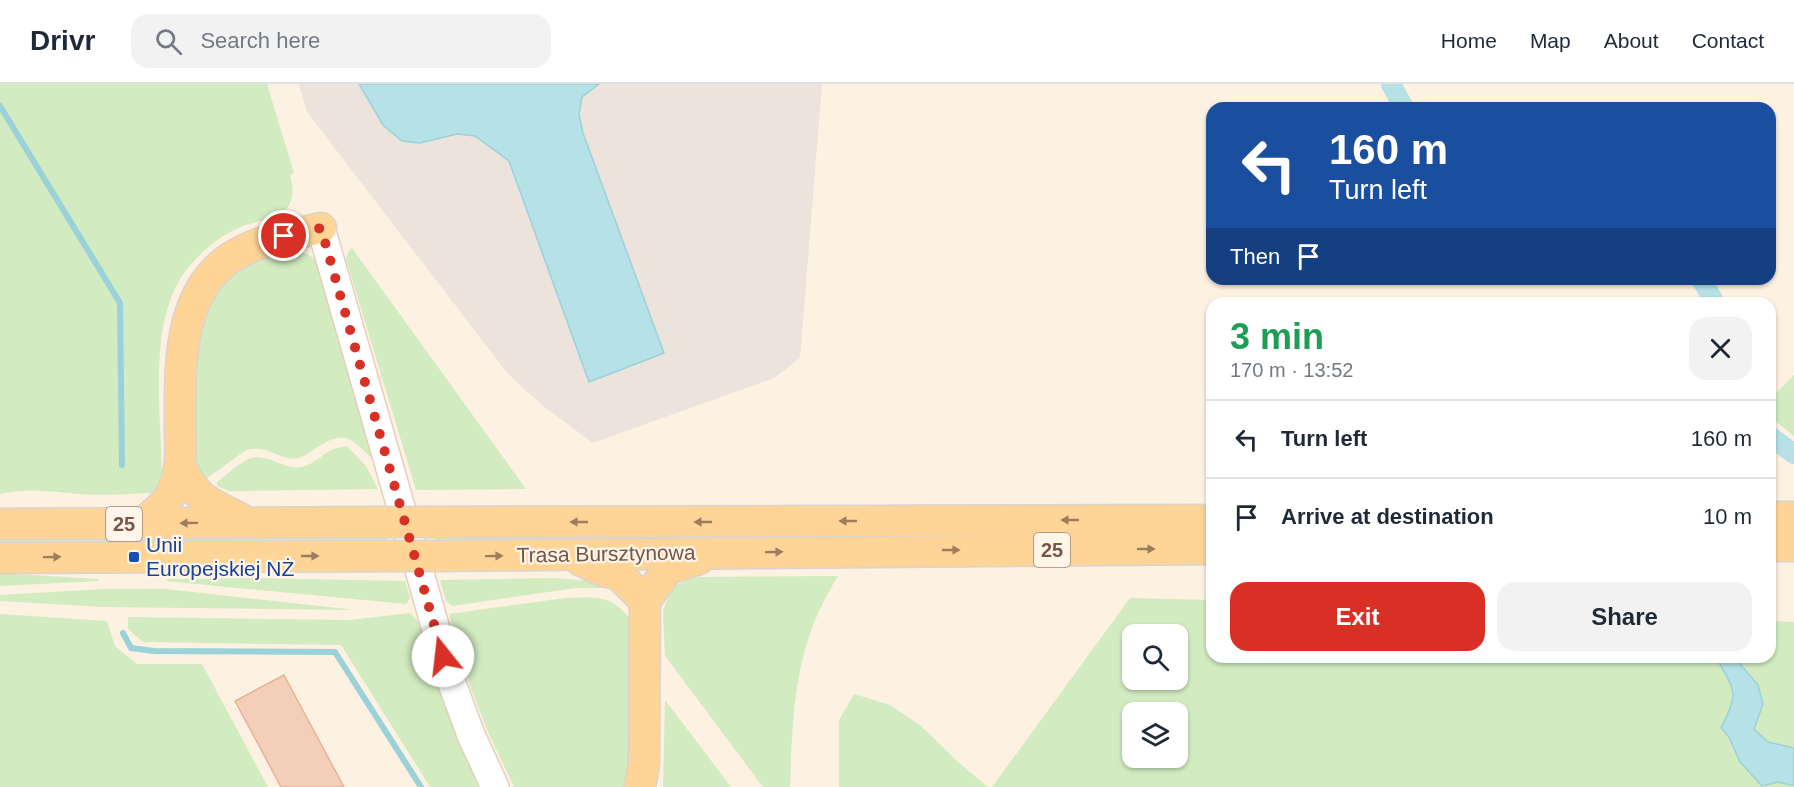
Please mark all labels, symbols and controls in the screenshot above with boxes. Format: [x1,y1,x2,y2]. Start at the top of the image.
search box [131,14,551,68]
text: Drivr [30,25,95,56]
icon: search [152,25,185,58]
text: Search here [200,28,320,53]
text: Home [1441,29,1497,52]
text: Map [1530,29,1571,52]
text: About [1604,29,1659,52]
text: Contact [1692,29,1764,52]
icon: left [1230,126,1308,204]
text: 160 m [1329,126,1448,173]
text: Turn left [1329,175,1427,205]
pin [258,210,309,261]
icon: arrive [267,219,300,252]
icon: arrive [1292,240,1325,273]
text: Then [1230,244,1280,269]
text: 3 min [1230,316,1324,357]
button: close [1689,317,1752,380]
text: 170 m · 13:52 [1230,359,1353,381]
icon: left [1230,423,1263,456]
text: Turn left [1281,426,1367,451]
text: 160 m [1691,426,1752,451]
icon: arrive [1230,501,1263,534]
text: Arrive at destination [1281,504,1494,529]
text: 10 m [1703,504,1752,529]
road number: 25 [106,507,142,541]
one-way arrow [1060,515,1079,525]
one-way arrow [838,516,857,526]
one-way arrow [570,517,589,527]
one-way arrow [693,517,712,527]
one-way arrow [180,518,199,528]
place label: Unii Europejskiej NŻ [146,533,294,580]
road number: 25 [1034,533,1070,567]
street label: Trasa Bursztynowa [516,540,696,567]
one-way arrow [1136,544,1155,554]
one-way arrow [941,545,960,555]
one-way arrow [765,547,784,557]
marker: Unii Europejskiej NŻ [127,550,141,564]
one-way arrow [301,551,320,561]
one-way arrow [485,551,504,560]
one-way arrow [43,552,62,562]
button: Exit [1230,582,1485,651]
button: Share [1497,582,1752,651]
position arrow [411,624,475,688]
map controls [1122,624,1188,768]
button: search [1122,624,1188,690]
button: layers [1122,702,1188,768]

